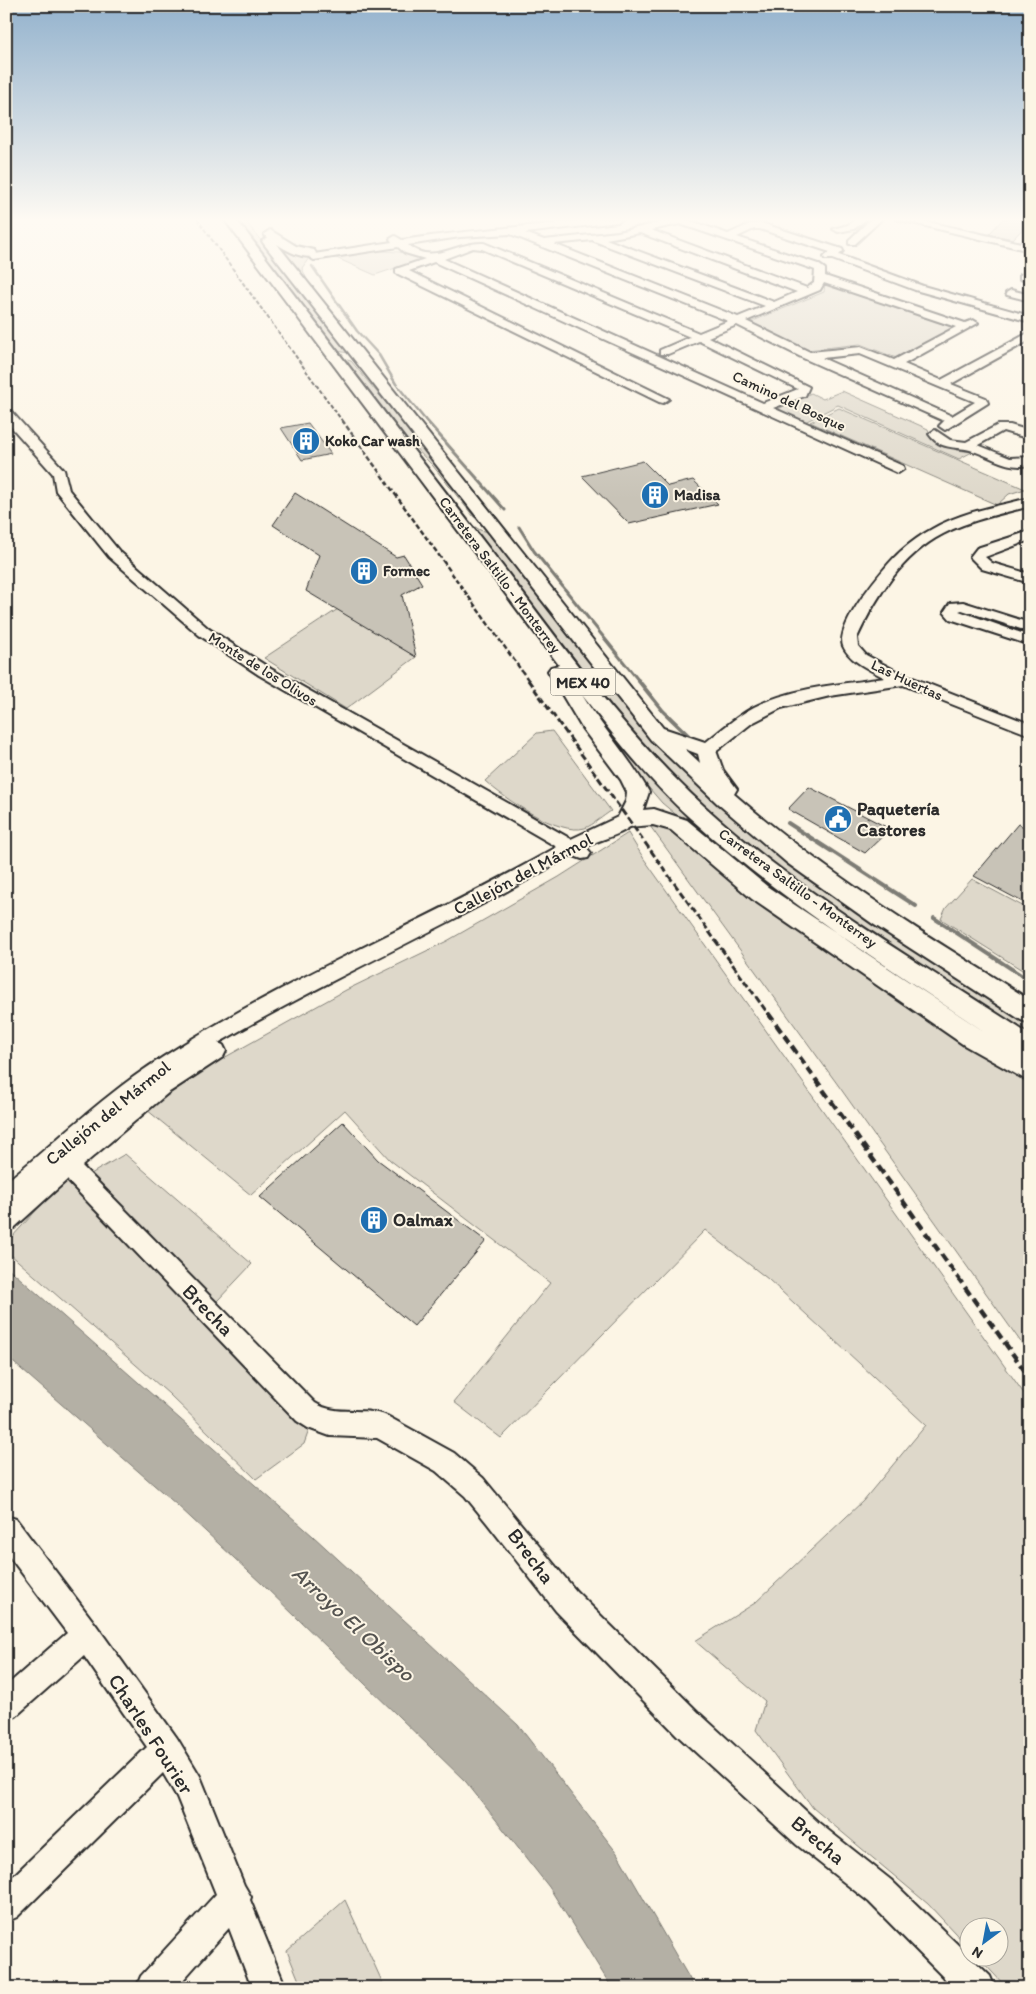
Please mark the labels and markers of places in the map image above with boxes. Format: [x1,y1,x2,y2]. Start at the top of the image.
building icon: Koko Car wash [291,426,321,456]
place label: Koko Car wash [325,432,420,450]
building icon: Madisa [640,480,670,510]
place label: Madisa [674,486,720,504]
building icon: Formec [349,556,379,586]
place label: Formec [383,562,430,580]
place label: Paquetería Castores [857,798,940,841]
public building icon: Paquetería Castores [823,804,853,834]
building icon: Oalmax [359,1205,389,1235]
place label: Oalmax [393,1209,454,1231]

